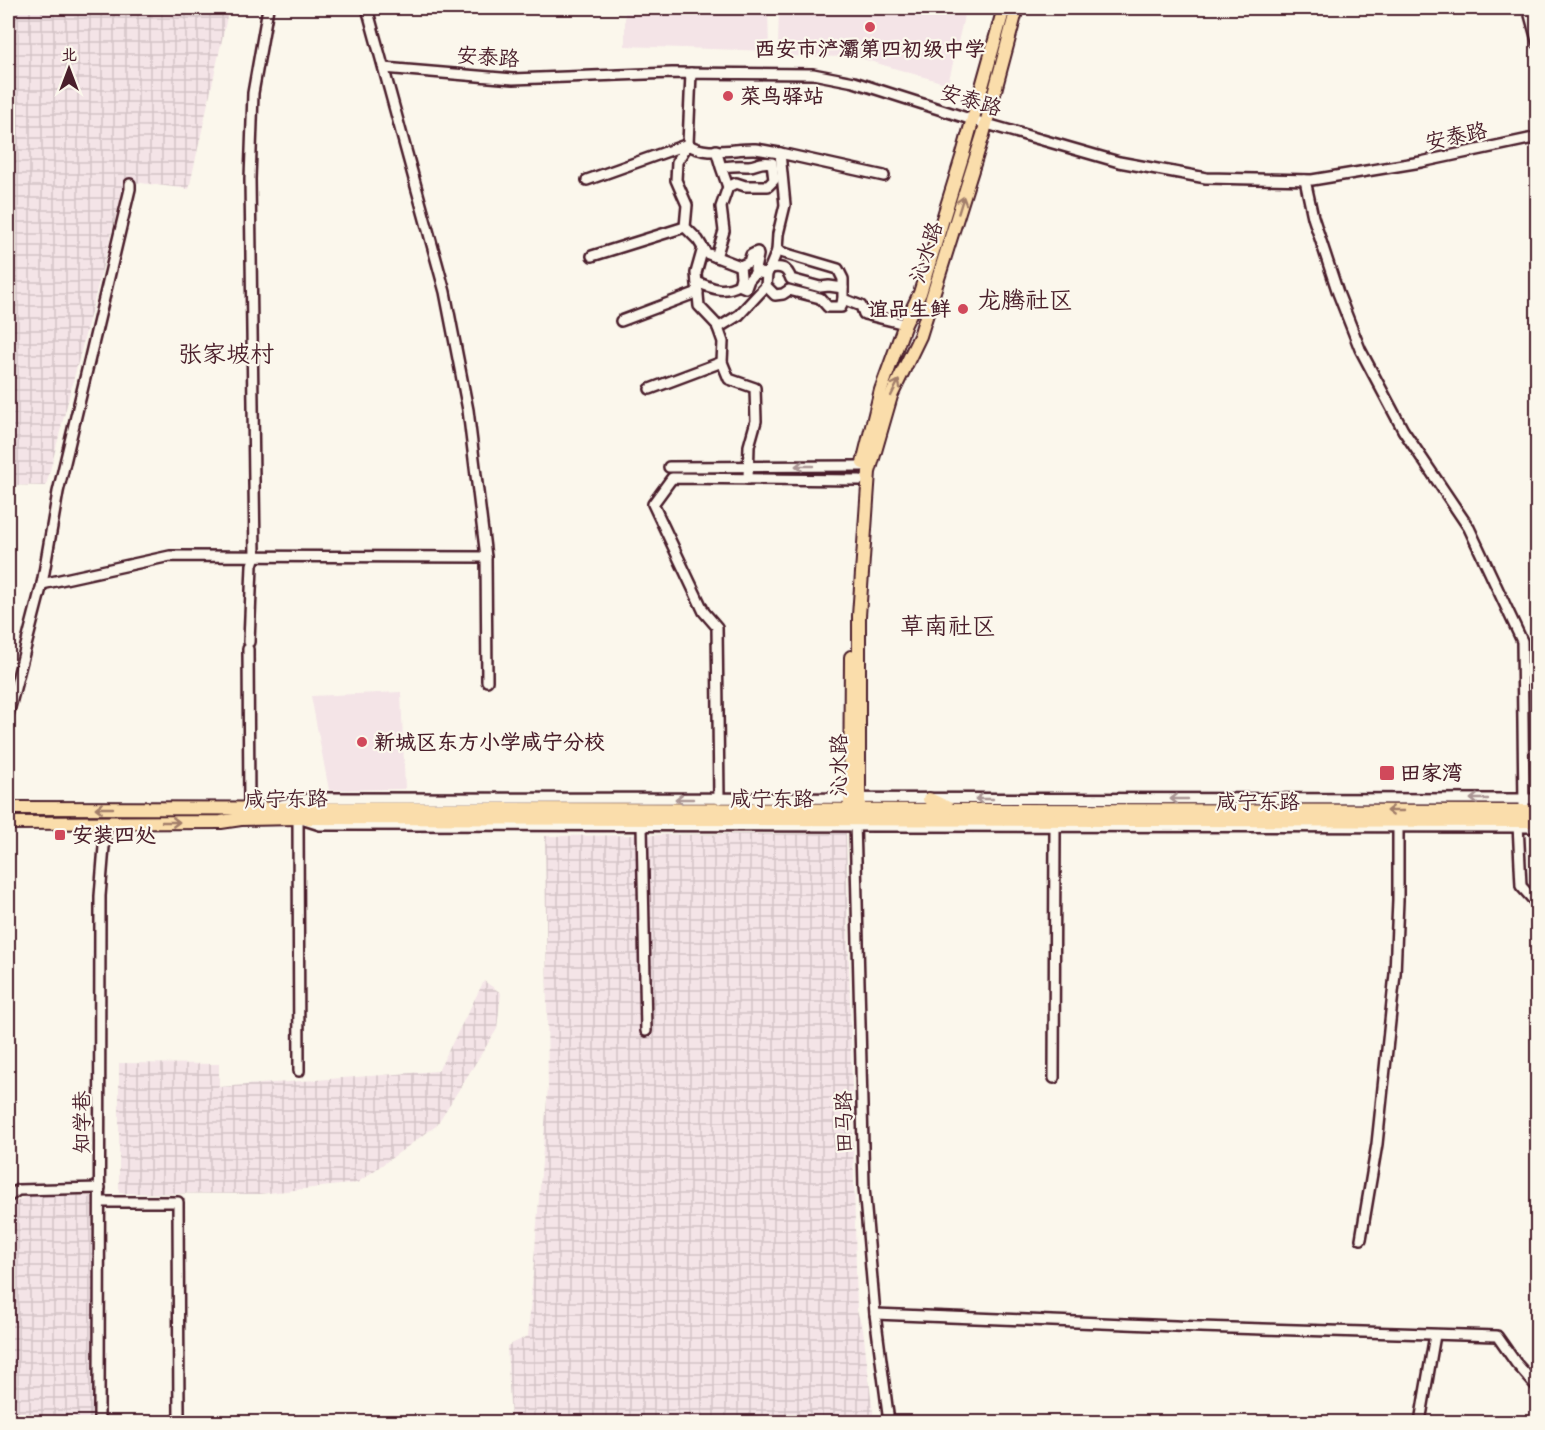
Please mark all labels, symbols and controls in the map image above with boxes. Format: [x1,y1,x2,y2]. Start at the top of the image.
marker: 西安市浐灞第四初级中学 [863,20,877,34]
place label: 西安市浐灞第四初级中学 [755,38,986,65]
north arrow [39,39,99,99]
street label: 安泰路 [455,44,520,75]
text: 北 [61,47,77,67]
street label: 安泰路 [936,80,1004,125]
place label: 菜鸟驿站 [740,85,824,112]
marker: 菜鸟驿站 [721,89,735,103]
street label: 安泰路 [1423,119,1490,158]
one-way arrow [956,196,967,215]
street label: 沁水路 [906,219,951,287]
district label: 龙腾社区 [977,288,1073,318]
place label: 谊品生鲜 [867,299,951,325]
marker: 谊品生鲜 [956,302,970,316]
district label: 张家坡村 [178,342,274,372]
one-way arrow [889,379,901,397]
one-way arrow [794,460,814,472]
district label: 草南社区 [900,614,996,644]
place label: 新城区东方小学咸宁分校 [374,731,605,758]
street label: 沁水路 [828,734,855,797]
marker: 新城区东方小学咸宁分校 [355,735,369,749]
place label: 田家湾 [1400,762,1463,789]
marker: 田家湾 [1378,764,1396,782]
street label: 咸宁东路 [244,787,328,816]
street label: 咸宁东路 [730,788,814,815]
street label: 咸宁东路 [1216,791,1300,818]
one-way arrow [675,793,695,805]
one-way arrow [975,793,995,805]
one-way arrow [1170,793,1190,805]
one-way arrow [1470,793,1490,805]
one-way arrow [95,802,115,814]
one-way arrow [1386,805,1406,817]
one-way arrow [160,816,180,828]
place label: 安装四处 [72,824,156,851]
marker: 安装四处 [53,828,67,842]
street label: 田马路 [832,1090,861,1154]
street label: 知学巷 [71,1091,98,1154]

